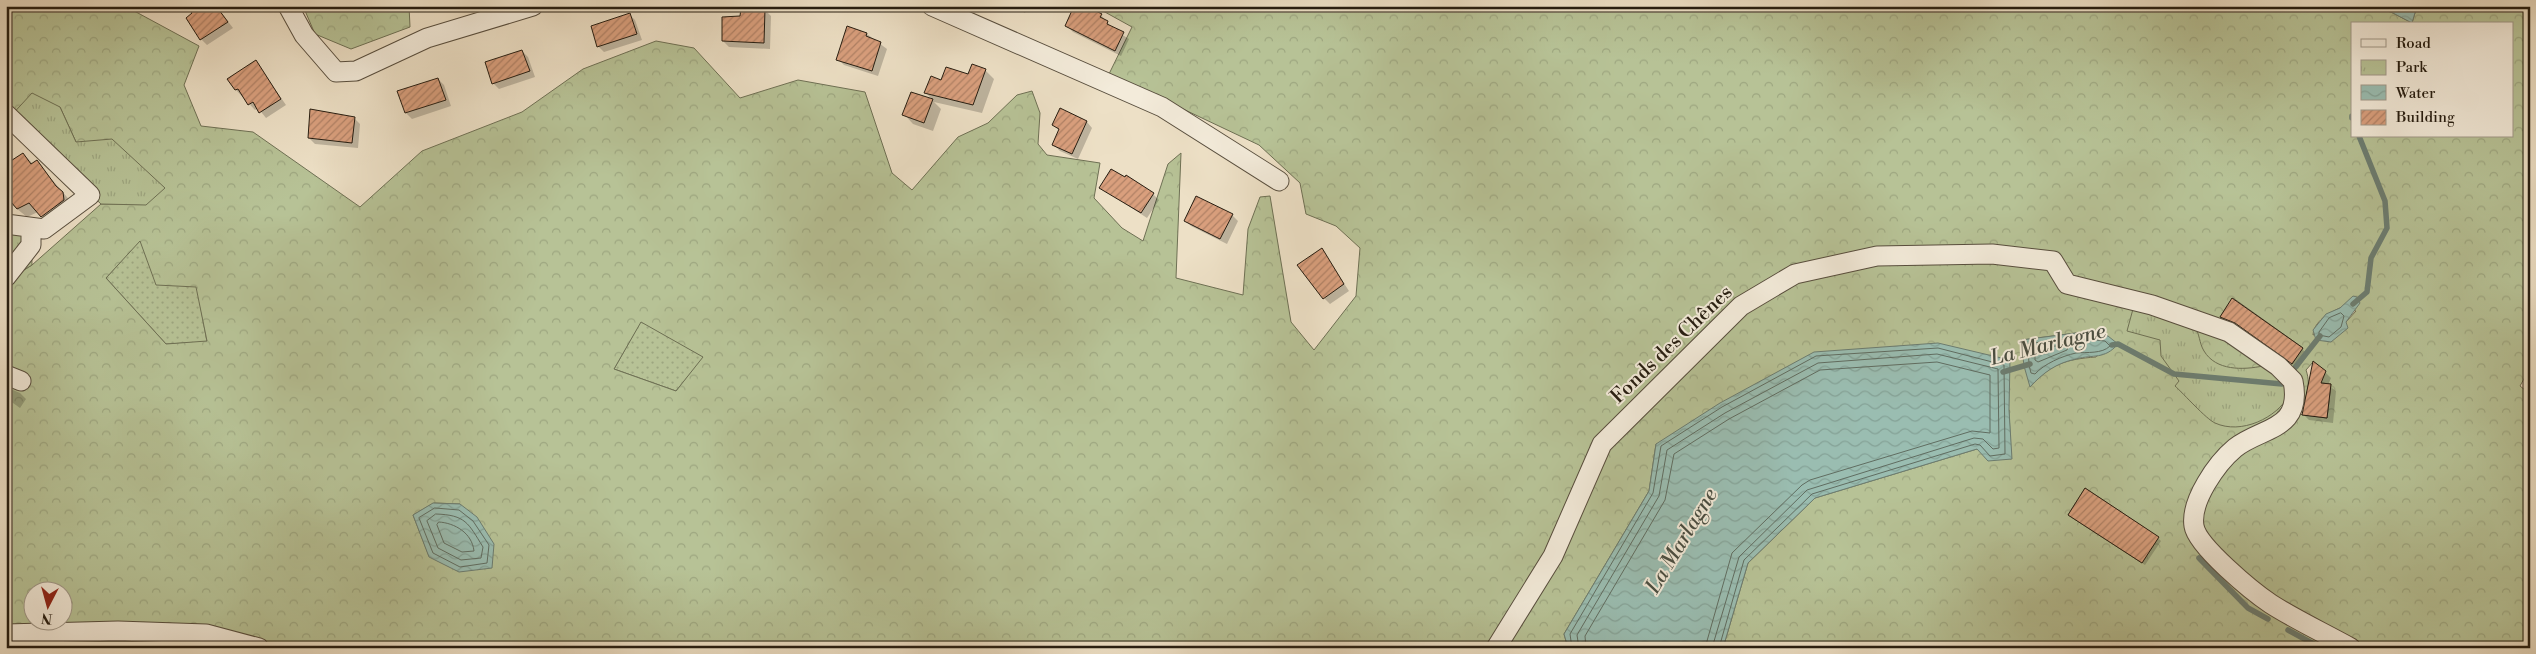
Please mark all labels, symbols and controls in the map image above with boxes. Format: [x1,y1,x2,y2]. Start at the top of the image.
legend [2351,22,2514,138]
text: Road [2396,34,2431,53]
text: Park [2396,58,2428,77]
text: Water [2395,84,2436,103]
text: Building [2395,108,2455,127]
street label: Fonds des Chênes [1606,280,1738,410]
water label: La Marlagne [1987,318,2109,372]
water label: La Marlagne [1640,484,1724,599]
north arrow [22,582,72,632]
text: N [40,608,53,627]

